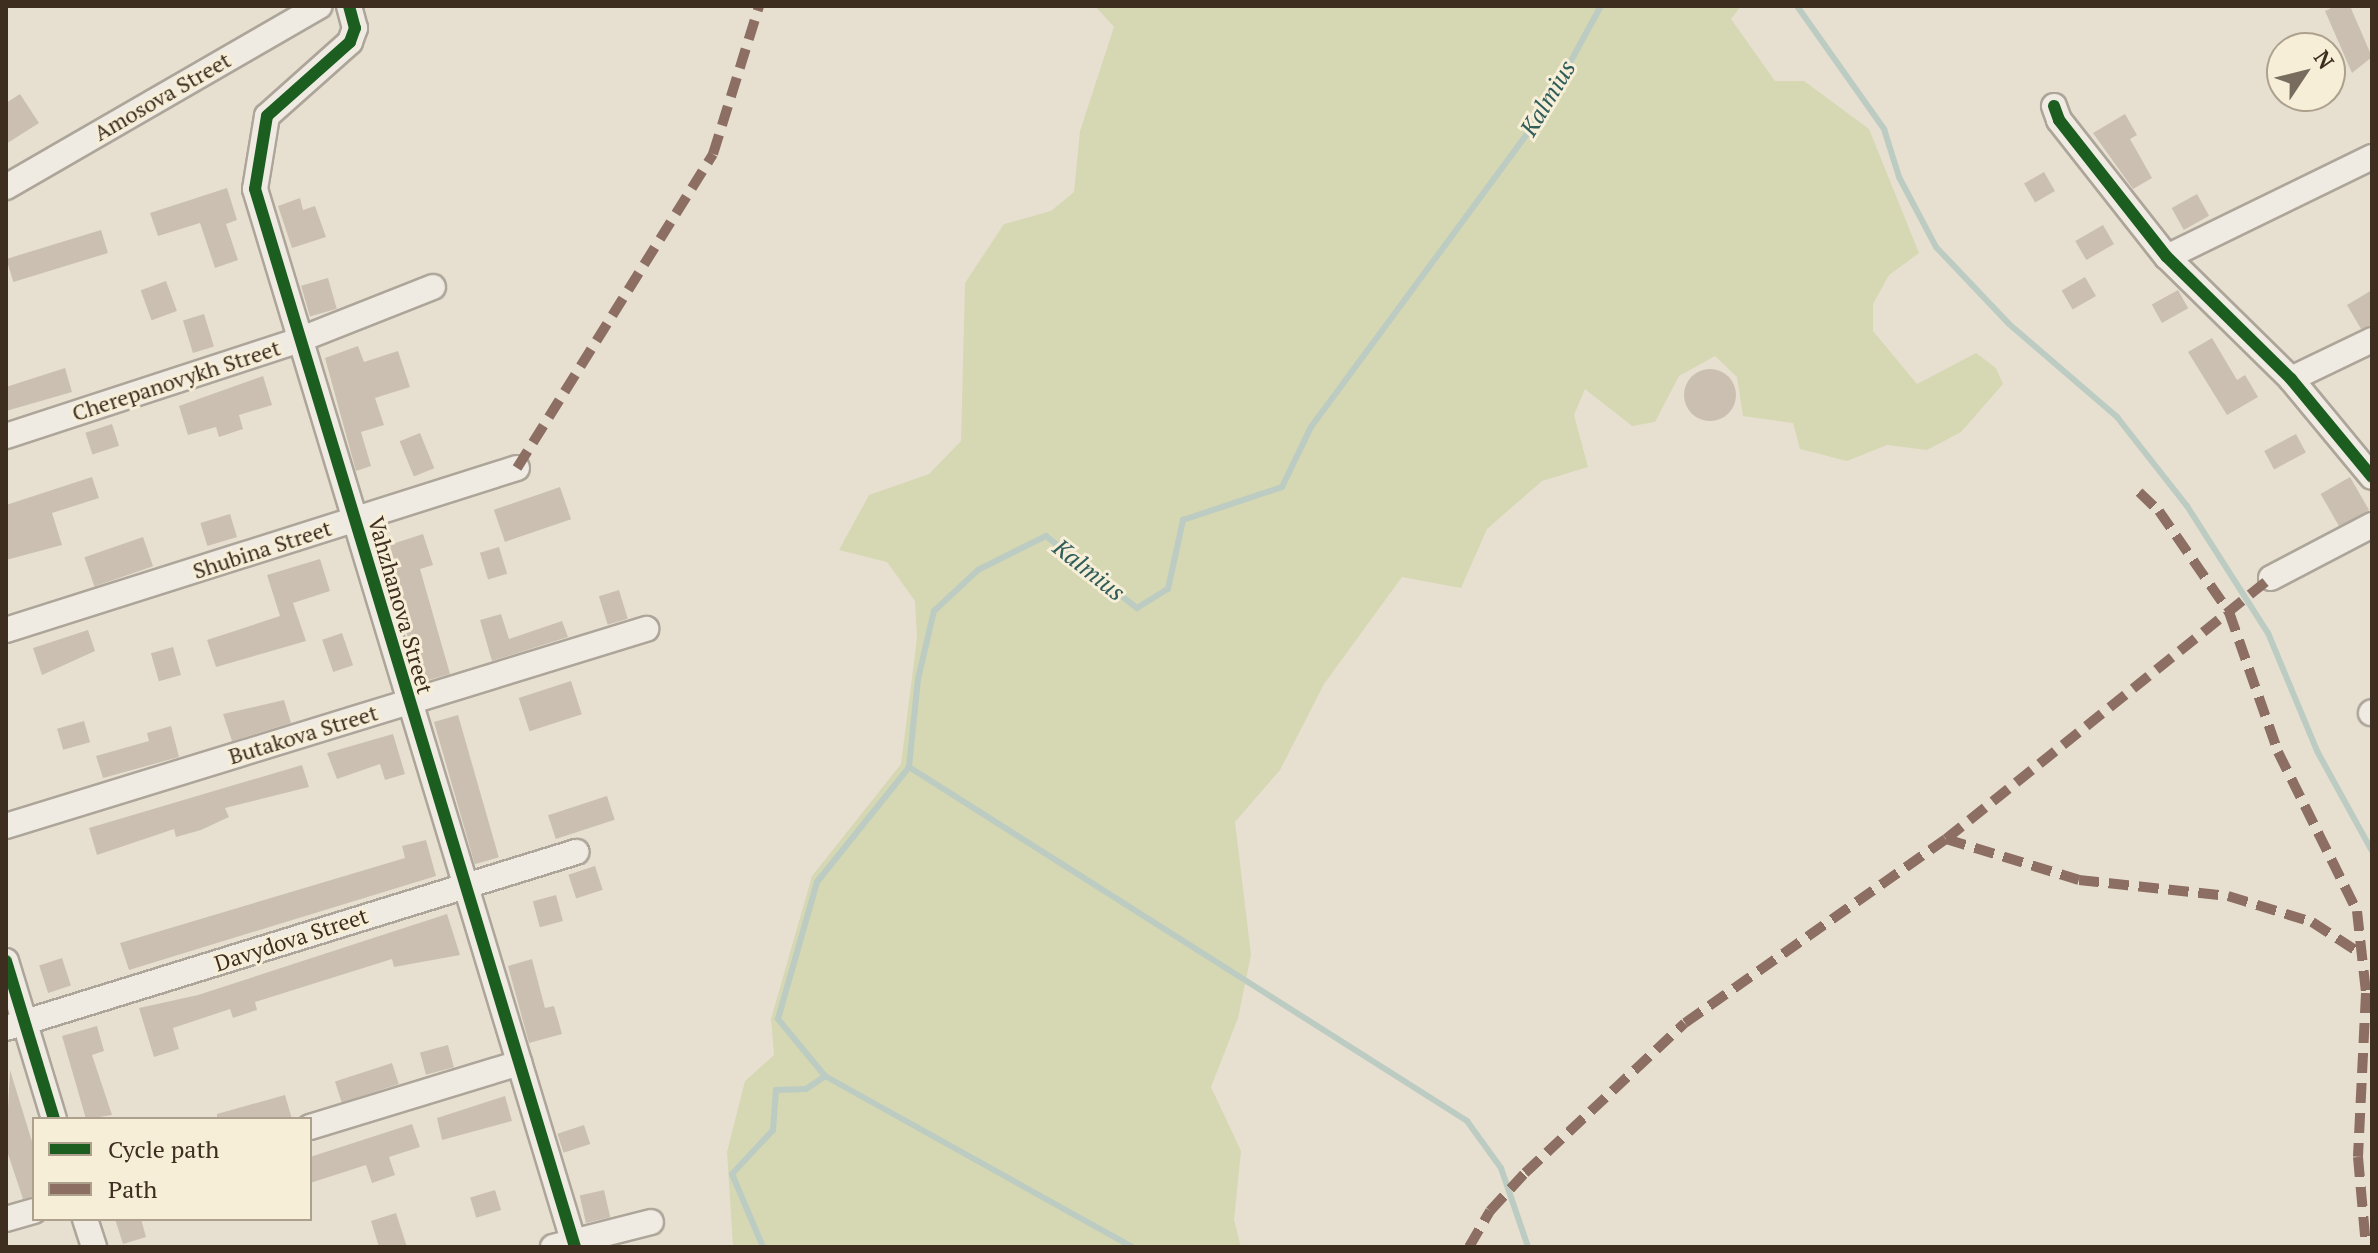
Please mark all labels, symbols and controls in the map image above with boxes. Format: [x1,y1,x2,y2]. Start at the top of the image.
north arrow [2266,32,2346,112]
text: N [2308,44,2341,74]
street label: Amosova Street [89,46,235,146]
water label: Kalmius [1514,55,1582,141]
street label: Cherepanovykh Street [69,334,283,426]
street label: Vahzhanova Street [363,513,439,697]
street label: Shubina Street [189,514,335,584]
water label: Kalmius [1047,533,1131,607]
street label: Butakova Street [225,699,381,769]
street label: Davydova Street [211,902,371,976]
legend [32,1117,312,1221]
text: Cycle path [108,1133,219,1165]
text: Path [108,1173,157,1205]

